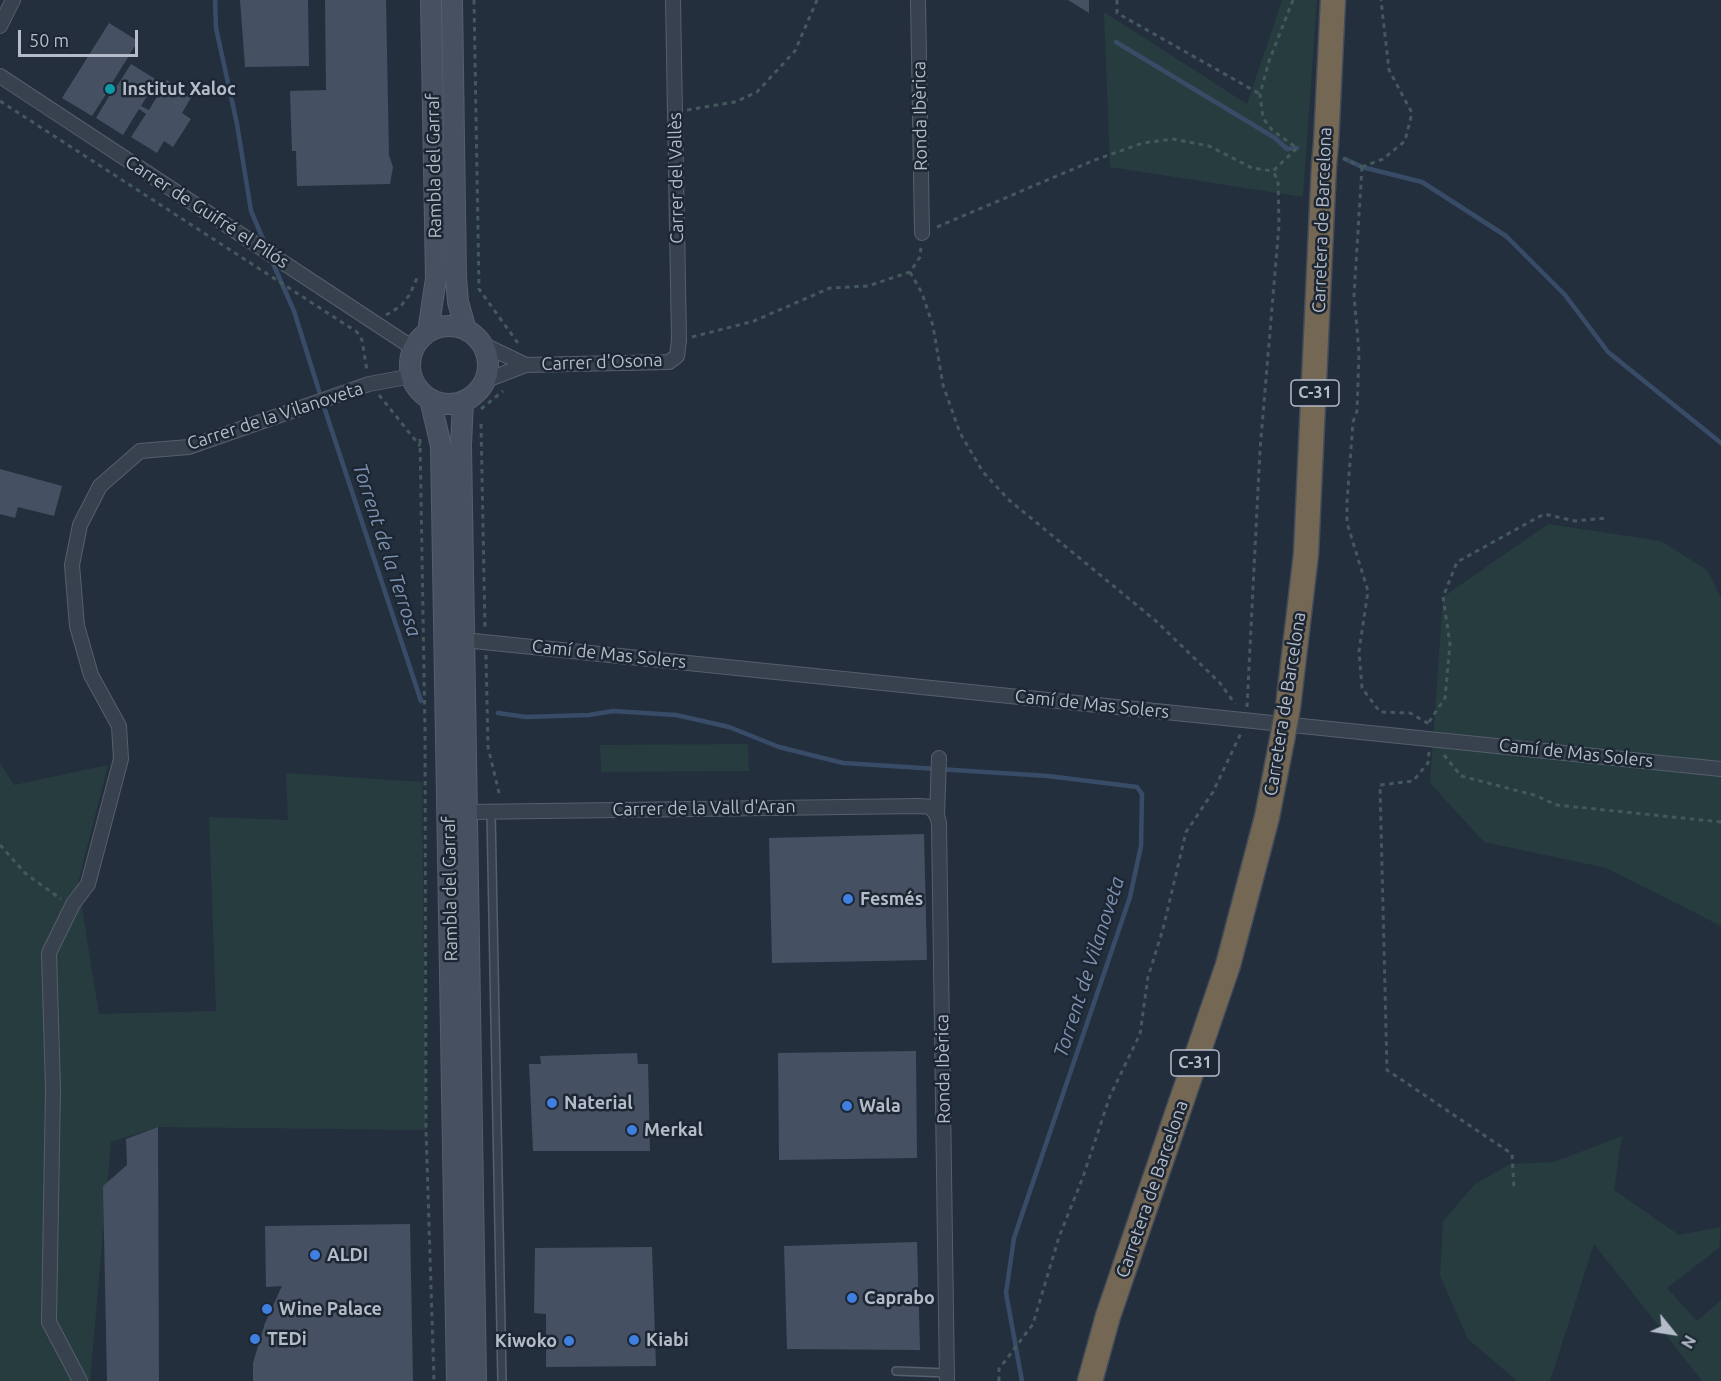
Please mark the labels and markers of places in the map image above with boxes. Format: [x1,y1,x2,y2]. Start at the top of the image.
place label: Institut Xaloc [122,78,236,100]
marker: Institut Xaloc [103,82,117,96]
place label: Fesmés [860,888,923,910]
marker: Fesmés [841,892,855,906]
place label: Naterial [564,1092,633,1114]
place label: Wala [859,1095,901,1117]
marker: Naterial [545,1096,559,1110]
marker: Wala [840,1099,854,1113]
place label: Merkal [644,1119,703,1141]
marker: Merkal [625,1123,639,1137]
place label: ALDI [327,1244,368,1266]
marker: ALDI [308,1248,322,1262]
place label: Caprabo [864,1287,935,1309]
marker: Caprabo [845,1291,859,1305]
place label: Wine Palace [279,1298,382,1320]
marker: Wine Palace [260,1302,274,1316]
place label: TEDi [267,1328,307,1350]
place label: Kiabi [646,1329,689,1351]
place label: Kiwoko [495,1330,557,1352]
marker: TEDi [248,1332,262,1346]
marker: Kiabi [627,1333,641,1347]
marker: Kiwoko [562,1334,576,1348]

